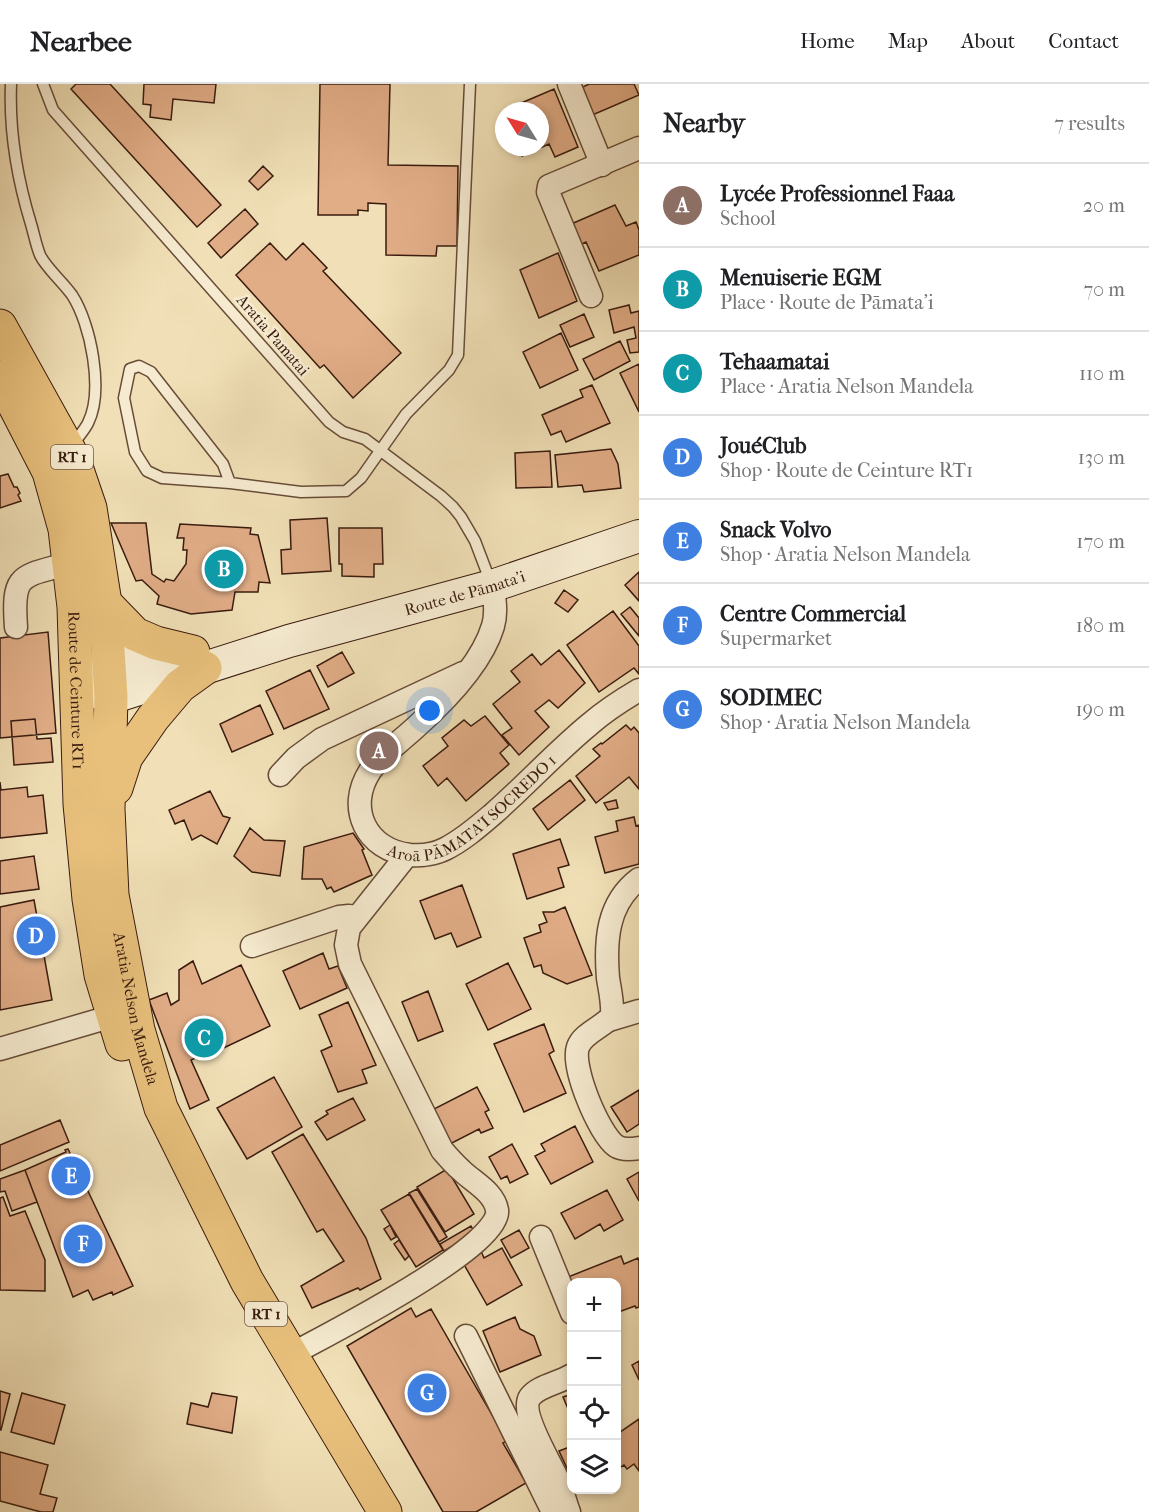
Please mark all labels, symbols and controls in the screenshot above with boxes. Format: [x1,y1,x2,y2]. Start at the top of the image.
text: Nearbee [30,25,132,58]
text: Home [800,29,855,53]
text: Map [888,29,928,53]
text: About [961,29,1015,53]
text: Contact [1048,29,1119,53]
north arrow [495,102,549,156]
text: Nearby [663,108,745,139]
text: 7 results [1054,112,1125,135]
text: Lycée Professionnel Faaa [720,181,954,207]
text: A [676,194,689,217]
text: 20 m [1083,194,1125,217]
text: School [720,207,776,230]
text: Menuiserie EGM [720,265,882,291]
text: B [676,278,689,301]
text: 70 m [1083,278,1125,301]
street label: Aratia Pamatai [232,290,314,380]
text: Place · Route de Pāmata'i [720,291,934,314]
text: Tehaamatai [720,349,829,375]
text: C [676,362,689,385]
text: 110 m [1079,362,1125,385]
text: Place · Aratia Nelson Mandela [720,375,973,398]
text: JouéClub [720,433,807,459]
road number: RT 1 [51,445,93,469]
text: D [675,446,690,469]
text: 130 m [1078,446,1125,469]
text: Shop · Route de Ceinture RT1 [720,459,973,482]
text: Snack Volvo [720,517,831,543]
text: E [676,530,689,553]
text: 170 m [1076,530,1125,553]
text: Shop · Aratia Nelson Mandela [720,543,970,566]
pin: B [204,546,244,592]
street label: Route de Pāmata'i [402,566,528,619]
text: Centre Commercial [720,601,906,627]
street label: Route de Ceinture RT1 [65,611,88,770]
text: F [677,614,688,637]
text: 180 m [1076,614,1125,637]
text: Supermarket [720,627,832,650]
text: SODIMEC [720,685,822,711]
your location [415,696,444,725]
text: G [675,698,690,721]
text: 190 m [1075,698,1125,721]
text: Shop · Aratia Nelson Mandela [720,711,970,734]
pin: A [360,728,398,774]
street label: Aroā PĀMATA'I SOCREDO 1 [378,742,564,854]
pin: D [16,914,56,958]
street label: Aratia Nelson Mandela [110,929,163,1088]
pin: C [184,1016,224,1060]
pin: E [52,1154,90,1198]
pin: F [64,1222,103,1266]
map controls [567,1278,621,1494]
button: + [567,1278,621,1332]
road number: RT 1 [245,1302,287,1326]
button: − [567,1332,621,1386]
pin: G [408,1370,446,1416]
button: locate [567,1386,621,1440]
button: layers [567,1440,621,1494]

